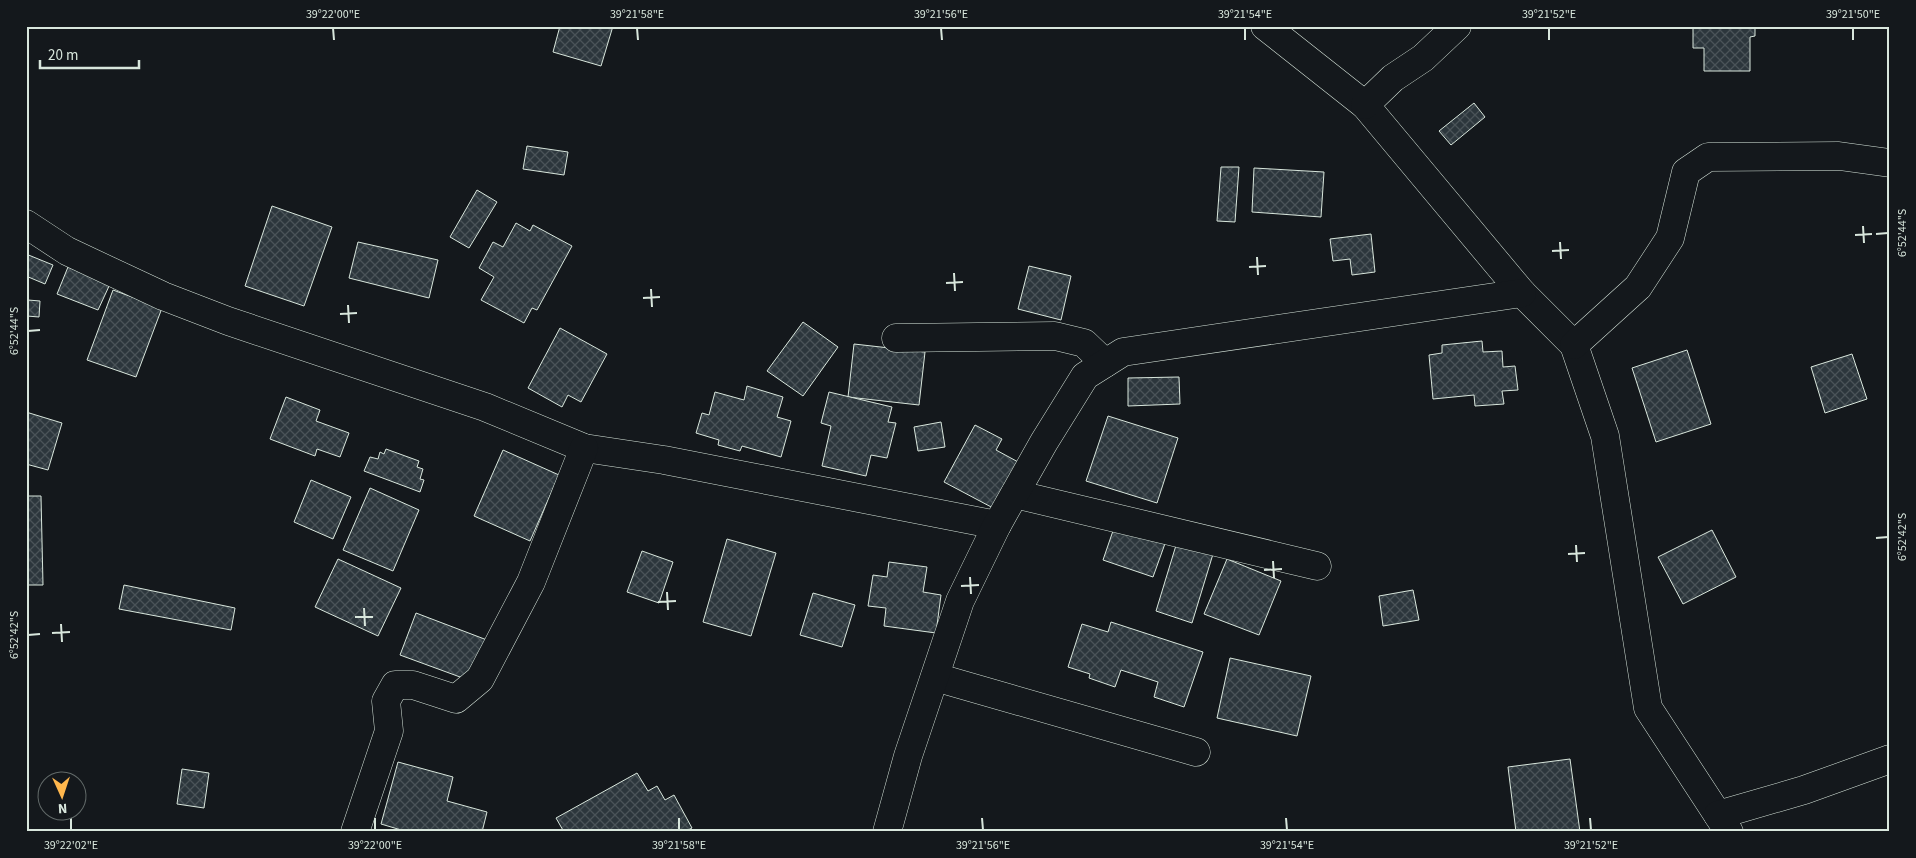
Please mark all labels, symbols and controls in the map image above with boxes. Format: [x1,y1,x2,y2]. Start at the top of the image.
text: 39°22'00"E [306,6,360,23]
text: 39°21'58"E [610,6,664,23]
text: 39°21'56"E [914,6,968,23]
text: 39°21'54"E [1218,6,1272,23]
text: 39°21'52"E [1522,6,1576,23]
text: 39°21'50"E [1826,6,1880,23]
scale bar [40,38,139,70]
text: 20 m [48,45,78,66]
text: 6°52'44"S [1894,209,1911,257]
text: 6°52'44"S [6,307,23,355]
text: 6°52'42"S [1894,513,1911,561]
text: 6°52'42"S [6,611,23,659]
north arrow [38,770,88,820]
text: N [57,798,68,818]
text: 39°22'02"E [44,837,98,854]
text: 39°22'00"E [348,837,402,854]
text: 39°21'58"E [652,837,706,854]
text: 39°21'56"E [956,837,1010,854]
text: 39°21'54"E [1260,837,1314,854]
text: 39°21'52"E [1564,837,1618,854]

